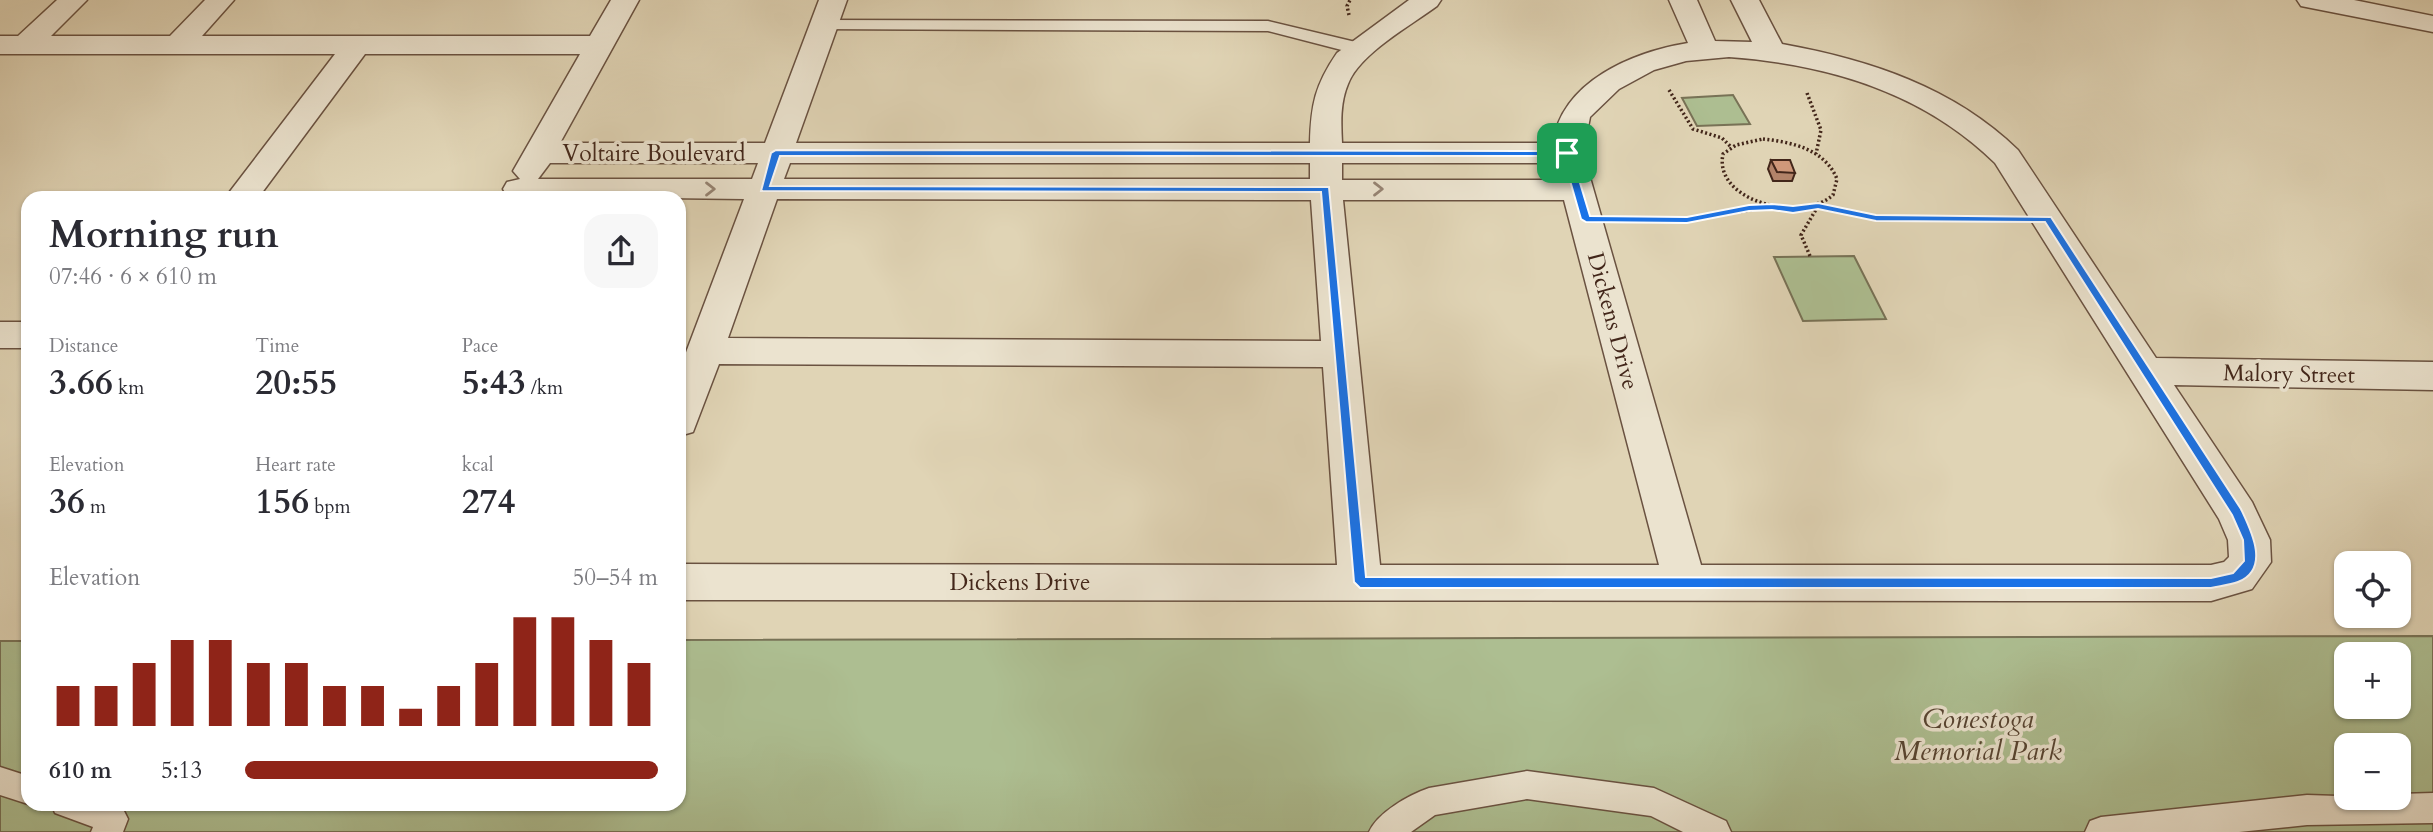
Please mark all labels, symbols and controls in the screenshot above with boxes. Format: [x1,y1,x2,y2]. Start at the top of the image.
pin [1537,123,1597,183]
icon: arrive [1548,134,1586,172]
street label: Voltaire Boulevard [562,138,746,169]
one-way arrow [705,181,715,197]
one-way arrow [1373,181,1384,197]
text: Morning run [49,209,279,261]
button: share [584,214,658,288]
street label: Dickens Drive [1580,249,1646,393]
text: 07:46 · 6 × 610 m [49,261,217,292]
text: Distance [49,333,118,359]
text: Time [255,333,299,359]
text: Pace [462,333,498,359]
street label: Malory Street [2223,357,2355,391]
text: 3.66 [49,359,113,407]
text: 20:55 [255,359,337,407]
text: 5:43 [462,359,526,407]
text: km [113,375,144,401]
text: /km [526,375,563,401]
text: Elevation [49,452,124,478]
text: Heart rate [255,452,336,478]
text: kcal [462,452,494,478]
text: 36 [49,478,85,526]
text: 156 [255,478,309,526]
text: 274 [462,478,515,526]
text: m [85,494,106,520]
text: bpm [309,494,351,520]
map controls [2334,551,2411,810]
button: locate [2334,551,2411,628]
text: Elevation [49,562,140,593]
text: 50–54 m [573,562,658,593]
street label: Dickens Drive [950,567,1090,598]
button: + [2334,642,2411,719]
park label: Conestoga Memorial Park [1894,700,2062,770]
button: − [2334,733,2411,810]
text: 610 m [49,755,112,786]
text: 5:13 [161,755,202,786]

